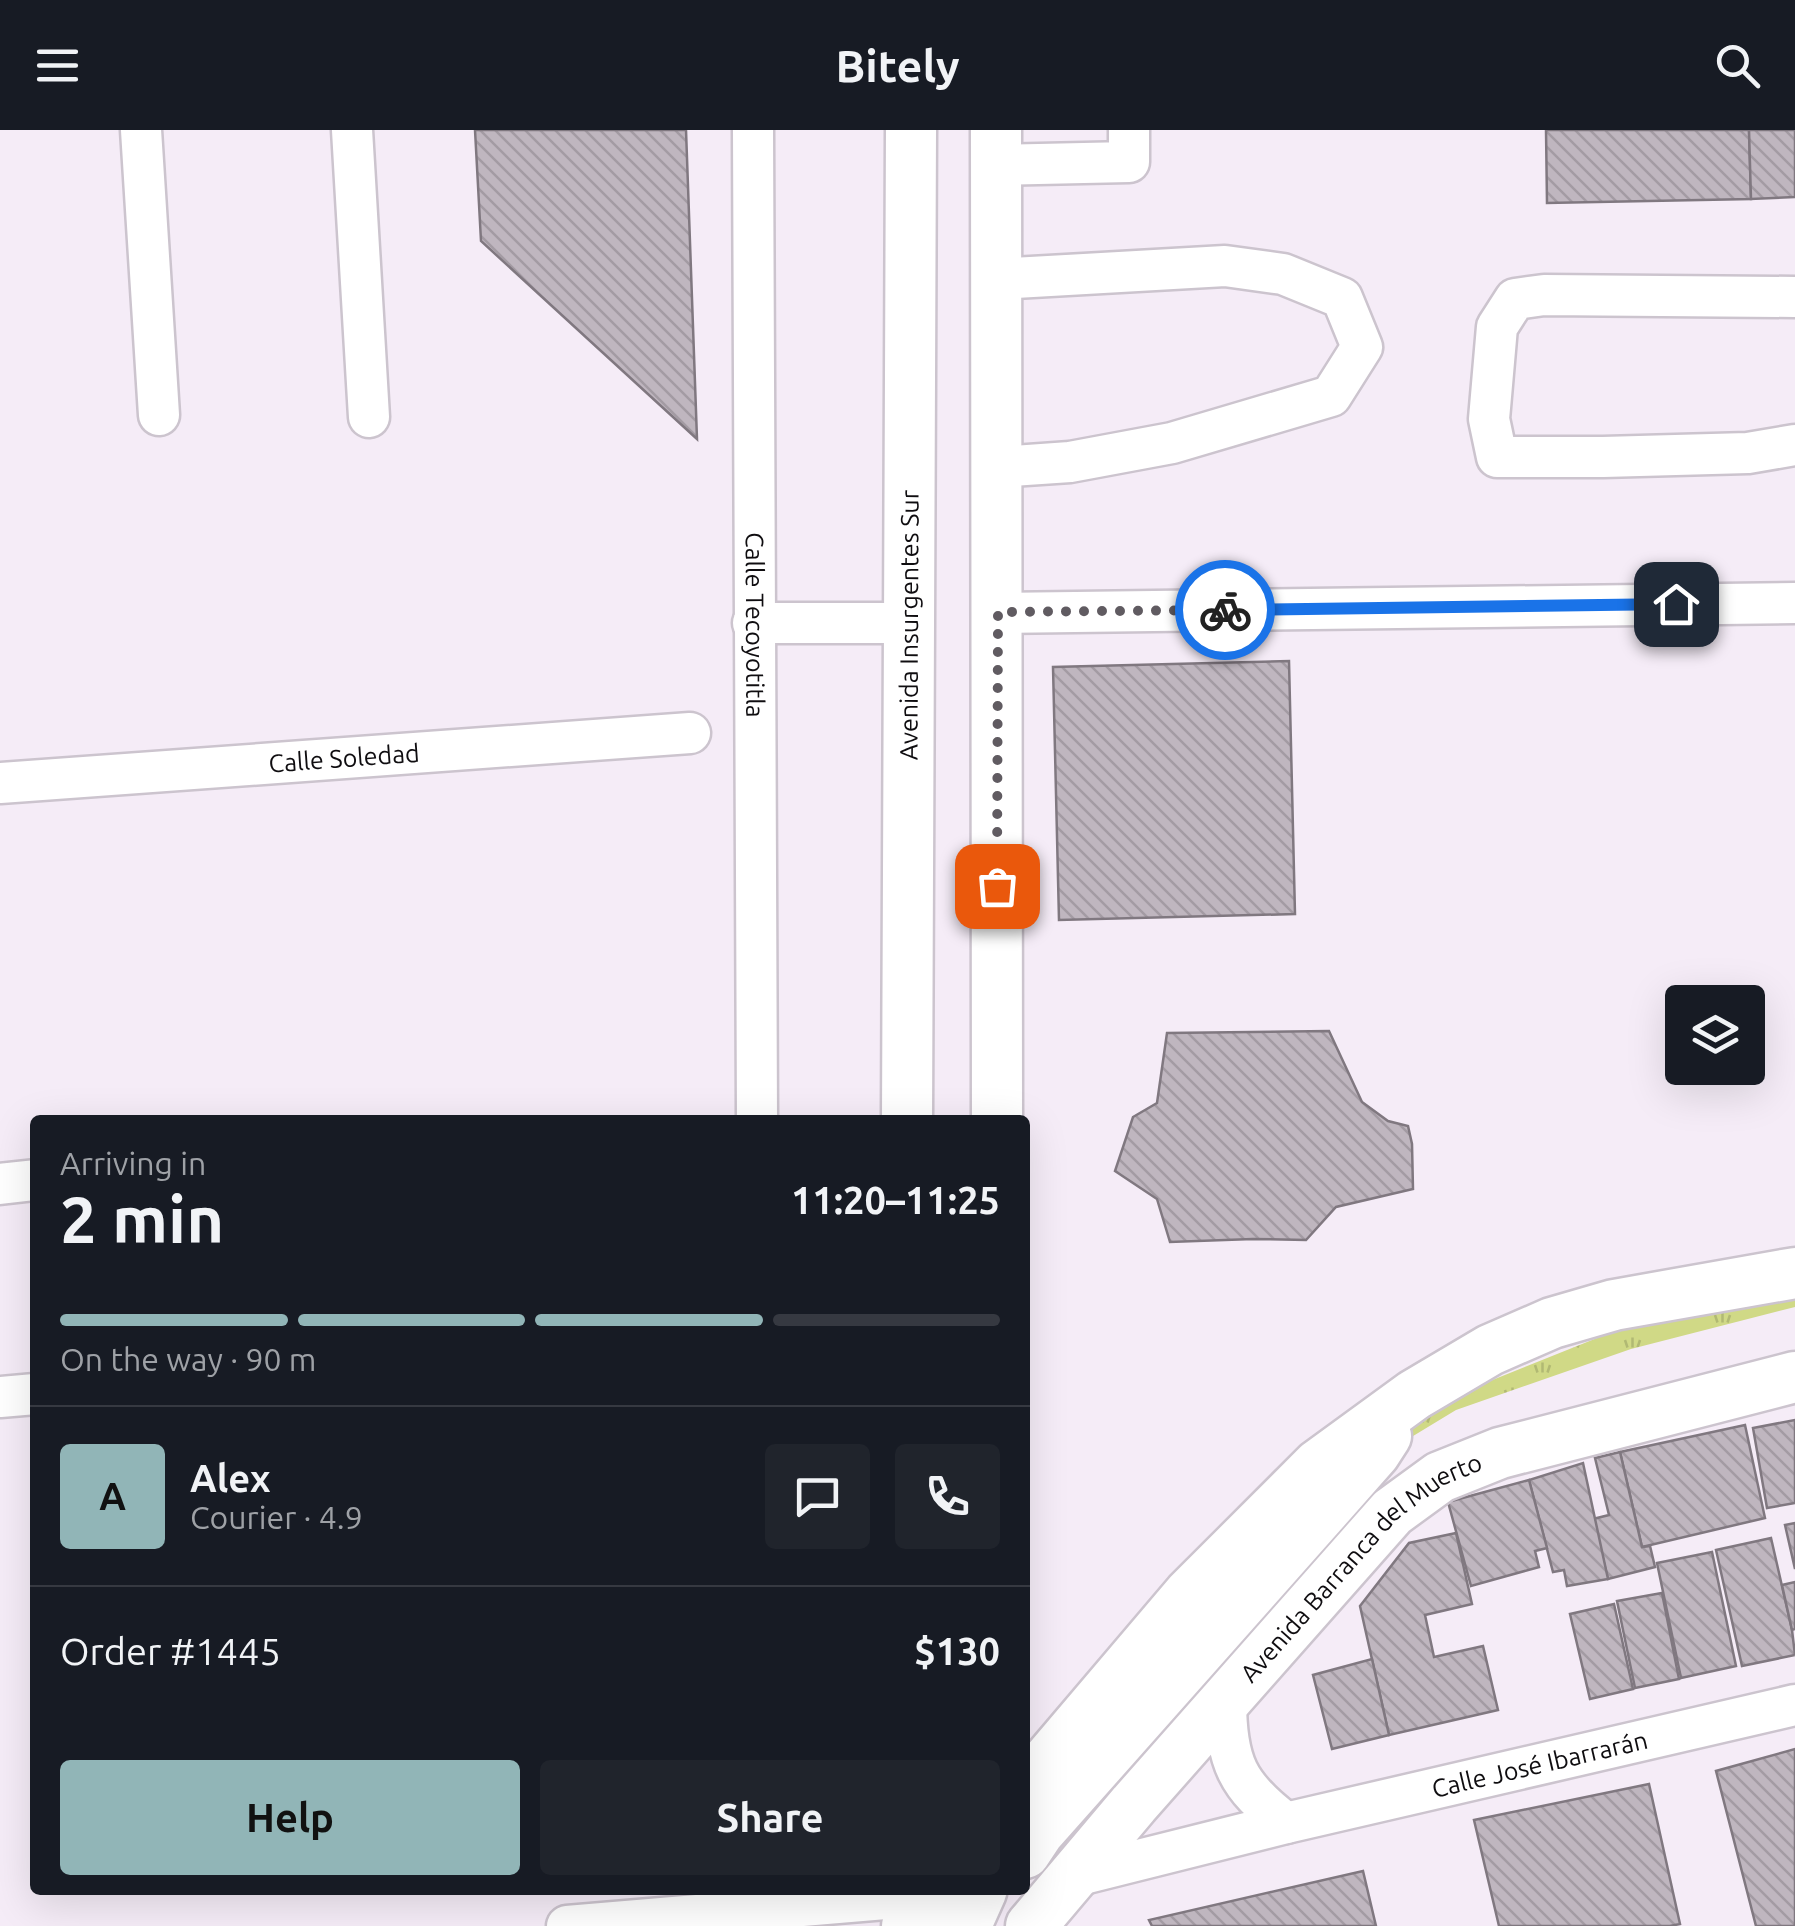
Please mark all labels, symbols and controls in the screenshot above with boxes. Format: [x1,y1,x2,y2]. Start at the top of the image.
icon: menu [30,38,85,93]
icon: search [1710,38,1765,93]
text: Bitely [835,40,960,91]
street label: Avenida Insurgentes Sur [894,489,924,760]
street label: Calle Tecoyotitla [741,532,769,718]
courier [1175,560,1275,660]
pin [1634,562,1719,647]
icon: home [1649,577,1704,632]
icon: bike [1198,583,1253,638]
street label: Calle Soledad [268,739,420,777]
pin [955,844,1040,929]
icon: bag [970,859,1025,914]
map controls [1665,985,1765,1085]
button: layers [1665,985,1765,1085]
text: Arriving in [60,1145,206,1181]
text: 11:20–11:25 [791,1179,1000,1221]
text: 2 min [60,1182,224,1255]
text: On the way · 90 m [60,1341,316,1377]
button: chat [765,1444,870,1549]
button: phone [895,1444,1000,1549]
street label: Avenida Barranca del Muerto [1235,1448,1486,1687]
text: Alex [190,1457,271,1499]
text: A [99,1475,126,1517]
text: Courier · 4.9 [190,1499,363,1535]
text: Order #1445 [60,1630,281,1672]
text: $130 [914,1630,1000,1672]
street label: Calle José Ibarrarán [1429,1726,1650,1803]
button: Help [60,1760,520,1875]
button: Share [540,1760,1000,1875]

